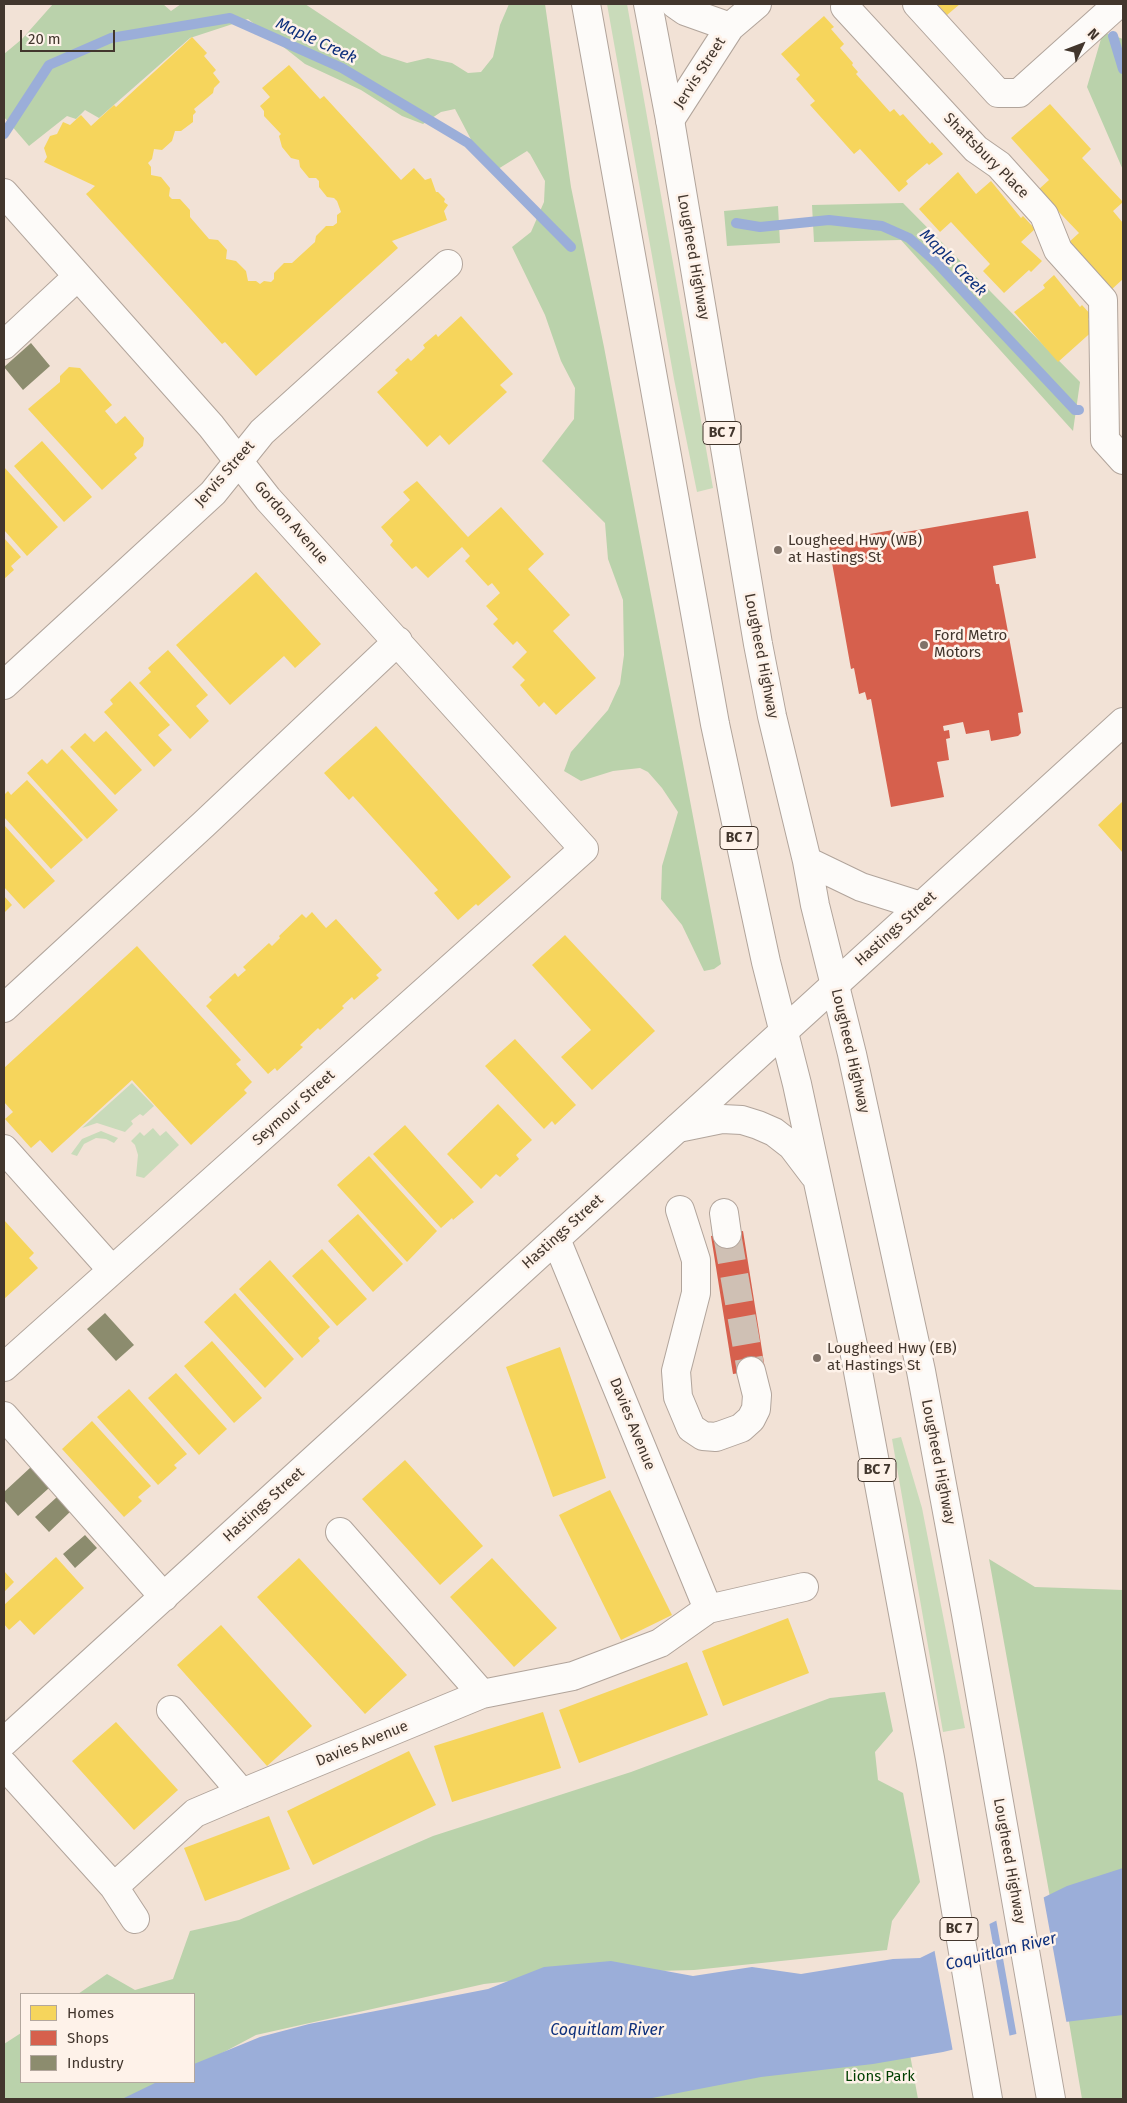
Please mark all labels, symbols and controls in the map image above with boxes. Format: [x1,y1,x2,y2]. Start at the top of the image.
water label: Maple Creek [272,14,360,68]
scale bar [22,20,118,52]
north arrow [1057,20,1107,70]
text: N [1084,25,1103,44]
text: 20 m [28,30,61,48]
street label: Jervis Street [670,34,730,112]
street label: Shaftsbury Place [940,110,1032,202]
street label: Lougheed Highway [673,193,713,321]
water label: Maple Creek [915,225,991,301]
road number: BC 7 [703,422,741,444]
street label: Jervis Street [191,437,259,511]
street label: Gordon Avenue [250,478,332,568]
place label: Lougheed Hwy (WB) at Hastings St [788,532,922,567]
marker: Lougheed Hwy (WB) at Hastings St [772,544,784,556]
street label: Lougheed Highway [740,592,782,720]
place label: Ford Metro Motors [934,627,1007,662]
marker: Ford Metro Motors [918,639,930,651]
road number: BC 7 [720,826,758,850]
street label: Hastings Street [852,888,940,970]
street label: Lougheed Highway [827,987,873,1115]
street label: Seymour Street [249,1066,339,1150]
street label: Hastings Street [519,1191,607,1273]
place label: Lougheed Hwy (EB) at Hastings St [827,1340,957,1375]
marker: Lougheed Hwy (EB) at Hastings St [811,1352,823,1364]
street label: Davies Avenue [605,1375,659,1473]
street label: Lougheed Highway [917,1398,959,1526]
road number: BC 7 [858,1458,896,1482]
street label: Hastings Street [220,1464,308,1546]
street label: Davies Avenue [313,1717,411,1771]
street label: Lougheed Highway [989,1797,1029,1925]
road number: BC 7 [940,1918,978,1940]
water label: Coquitlam River [944,1929,1058,1975]
legend [20,1993,195,2083]
text: Homes [67,2004,114,2022]
water label: Coquitlam River [550,2021,664,2041]
text: Shops [67,2029,109,2047]
text: Industry [67,2054,124,2072]
park label: Lions Park [845,2068,915,2086]

